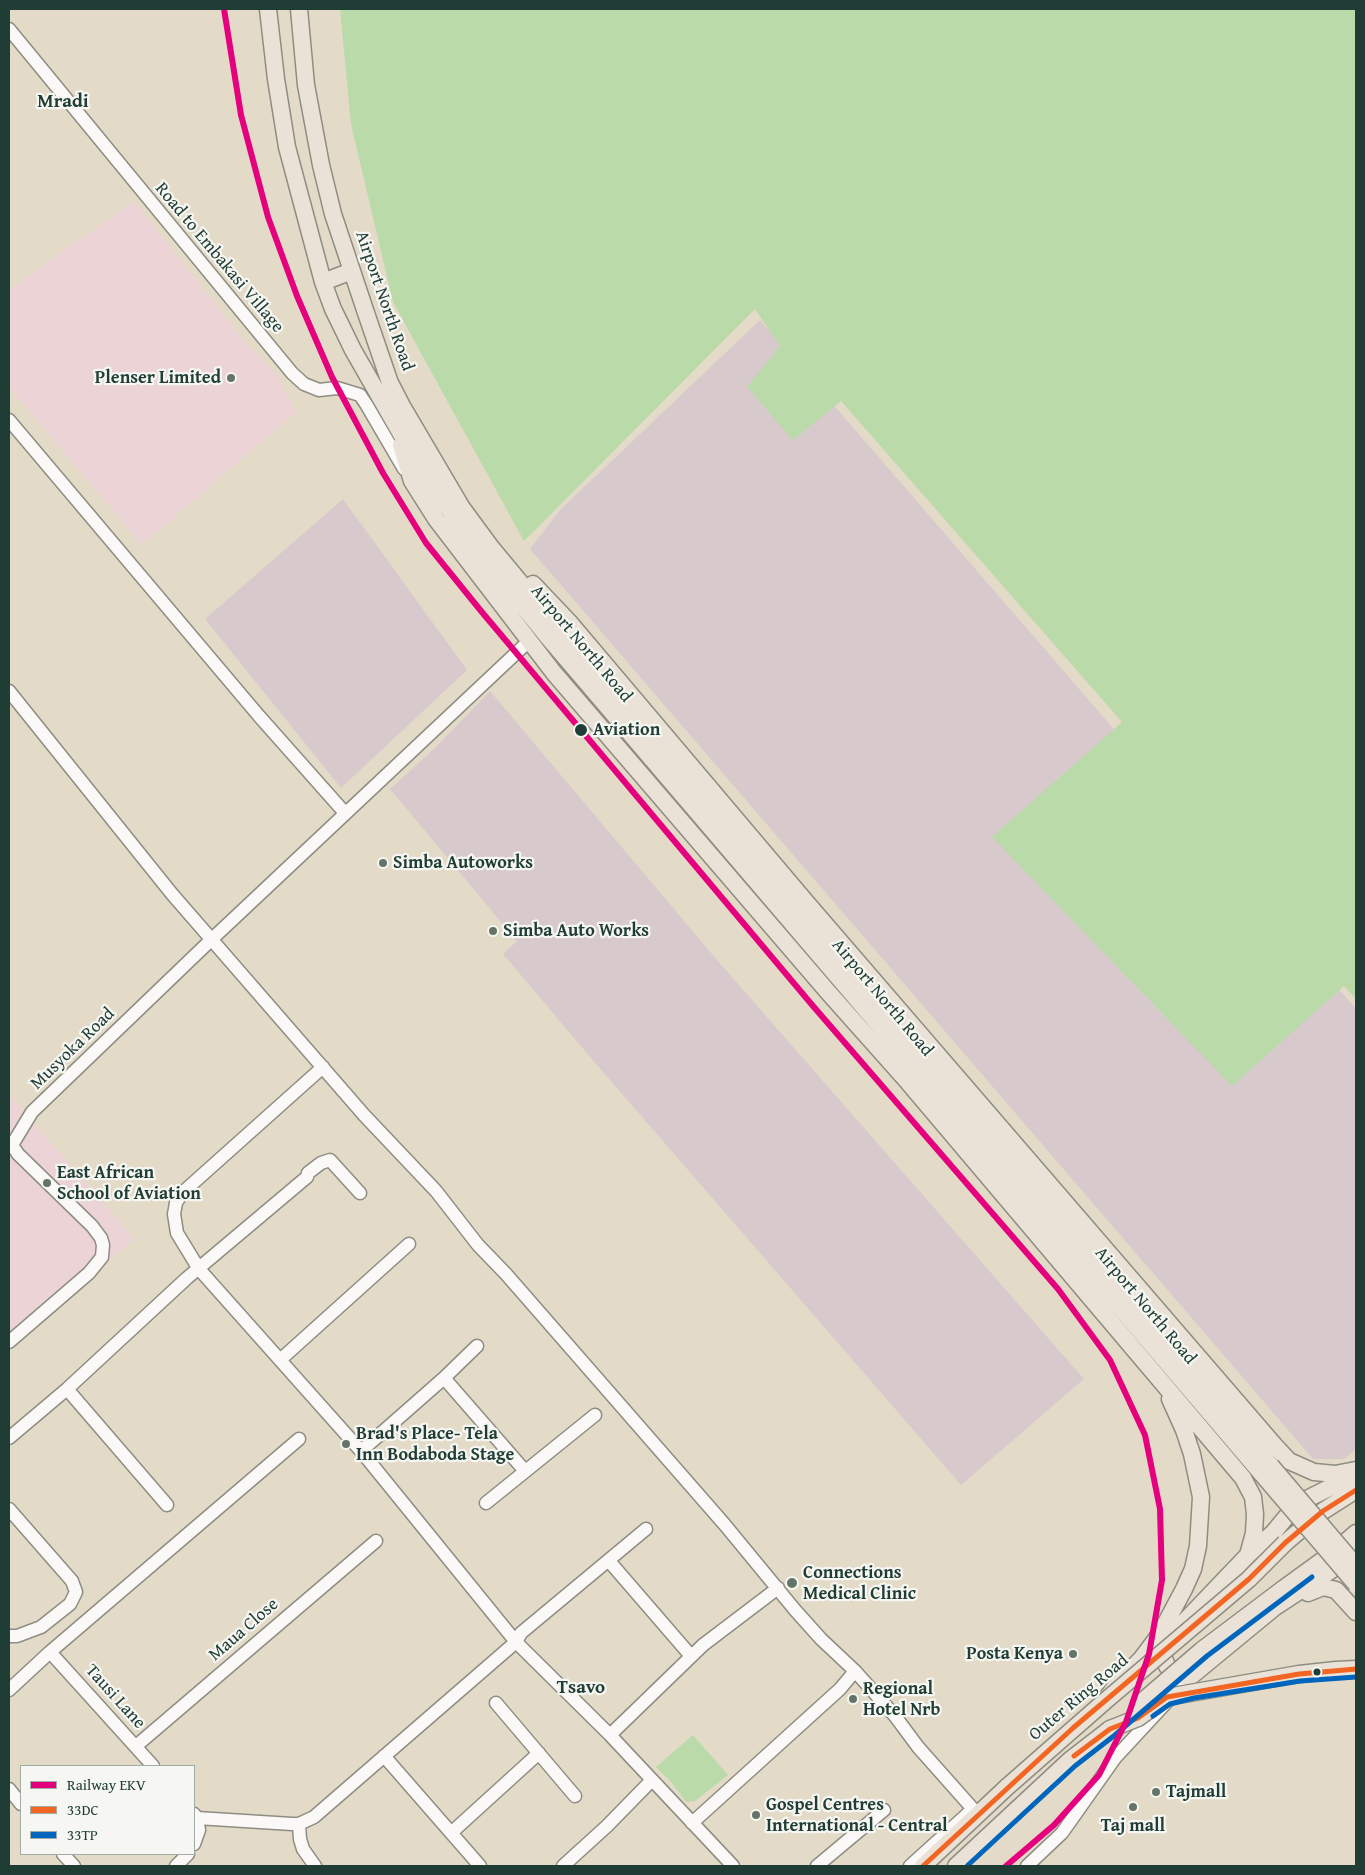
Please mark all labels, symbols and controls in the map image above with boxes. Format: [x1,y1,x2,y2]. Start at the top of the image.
district label: Mradi [37,91,89,113]
street label: Road to Embakasi Village [150,179,288,337]
street label: Airport North Road [350,228,418,374]
place label: Plenser Limited [95,367,221,389]
marker: Plenser Limited [225,372,237,384]
street label: Airport North Road [526,581,636,707]
place label: Aviation [593,719,660,741]
marker: Aviation [573,722,589,738]
place label: Simba Autoworks [393,852,533,874]
marker: Simba Autoworks [377,857,389,869]
place label: Simba Auto Works [503,920,649,942]
marker: Simba Auto Works [487,925,499,937]
street label: Airport North Road [827,935,937,1061]
street label: Musyoka Road [26,1003,120,1095]
place label: East African School of Aviation [57,1162,201,1204]
marker: East African School of Aviation [41,1177,53,1189]
street label: Airport North Road [1090,1243,1200,1369]
place label: Brad's Place- Tela Inn Bodaboda Stage [356,1423,514,1466]
marker: Brad's Place- Tela Inn Bodaboda Stage [340,1438,352,1450]
place label: Connections Medical Clinic [803,1562,916,1605]
marker: Connections Medical Clinic [785,1576,799,1590]
street label: Maua Close [205,1594,283,1666]
place label: Posta Kenya [966,1643,1063,1665]
marker: Posta Kenya [1067,1648,1079,1660]
street label: Outer Ring Road [1025,1650,1133,1746]
street label: Tausi Lane [80,1660,150,1734]
unlabelled marker [1312,1667,1322,1677]
district label: Tsavo [557,1677,605,1699]
place label: Regional Hotel Nrb [863,1678,940,1720]
marker: Regional Hotel Nrb [847,1693,859,1705]
legend [20,1765,195,1855]
text: Railway EKV [67,1774,146,1795]
place label: Tajmall [1166,1781,1226,1803]
marker: Tajmall [1150,1786,1162,1798]
place label: Gospel Centres International - Central [766,1794,948,1836]
text: 33DC [67,1799,99,1820]
marker: Taj mall [1127,1801,1139,1813]
marker: Gospel Centres International - Central [750,1809,762,1821]
place label: Taj mall [1101,1815,1165,1837]
text: 33TP [67,1824,98,1845]

